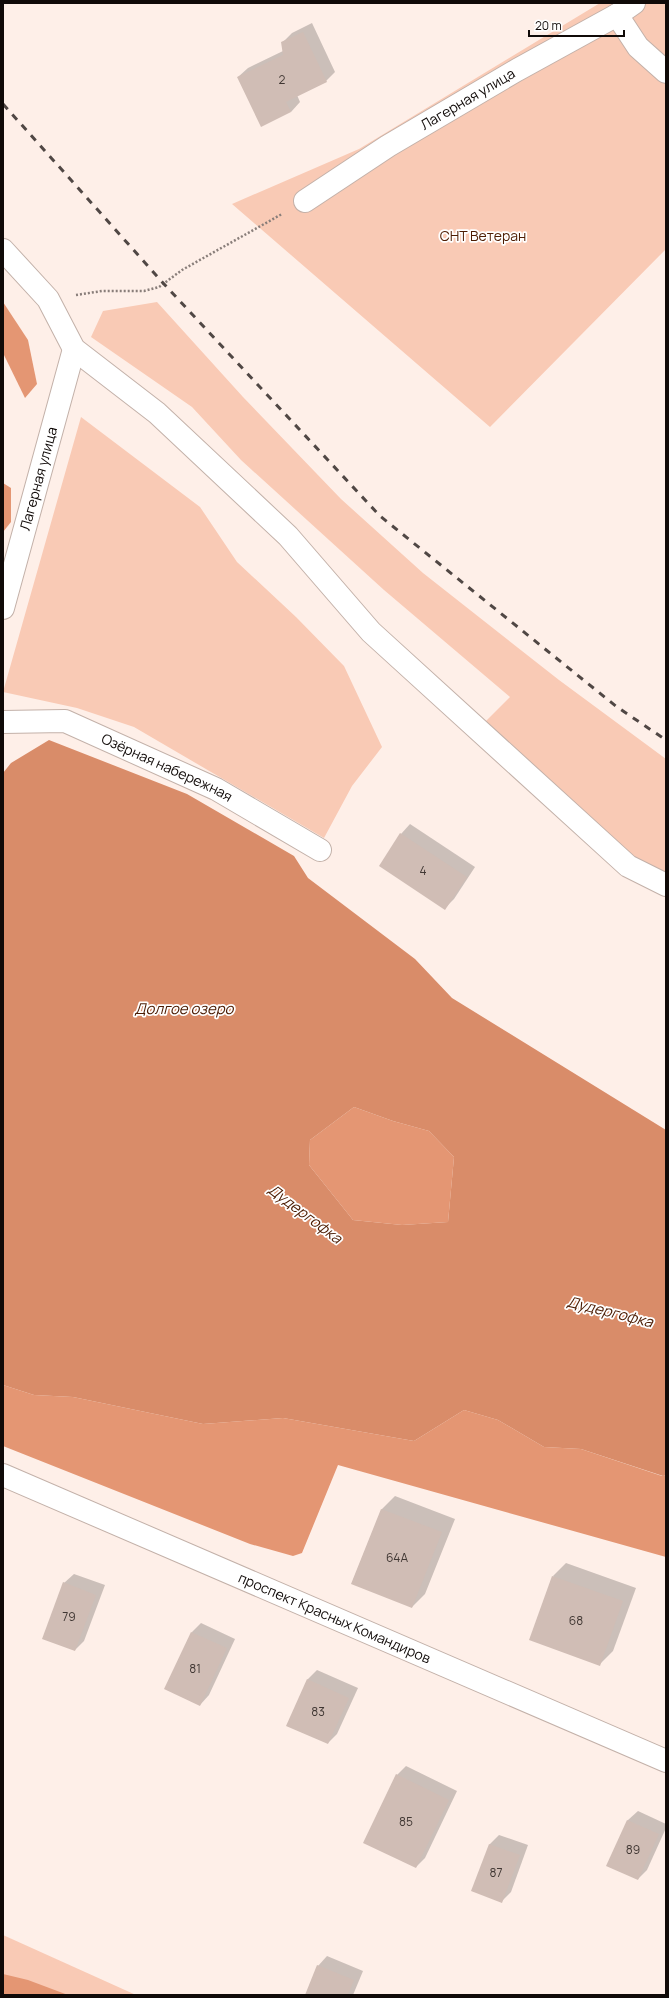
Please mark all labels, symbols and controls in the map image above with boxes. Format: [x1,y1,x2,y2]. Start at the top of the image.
scale bar [529,12,624,38]
text: 20 m [535,17,562,34]
street label: Лагерная улица [417,63,518,134]
house number: 2 [279,71,286,88]
park label: СНТ Ветеран [440,226,526,245]
street label: Лагерная улица [15,425,61,533]
street label: Озёрная набережная [99,729,236,806]
house number: 4 [419,862,427,879]
water label: Долгое озеро [135,998,235,1019]
water label: Дудергофка [264,1179,347,1249]
water label: Дудергофка [565,1291,656,1332]
house number: 64А [386,1549,409,1566]
street label: проспект Красных Командиров [236,1568,434,1668]
house number: 79 [62,1608,76,1625]
house number: 68 [569,1612,583,1629]
house number: 81 [189,1660,201,1677]
house number: 83 [311,1703,325,1720]
house number: 85 [399,1813,413,1830]
house number: 89 [626,1841,640,1858]
house number: 87 [490,1864,503,1881]

